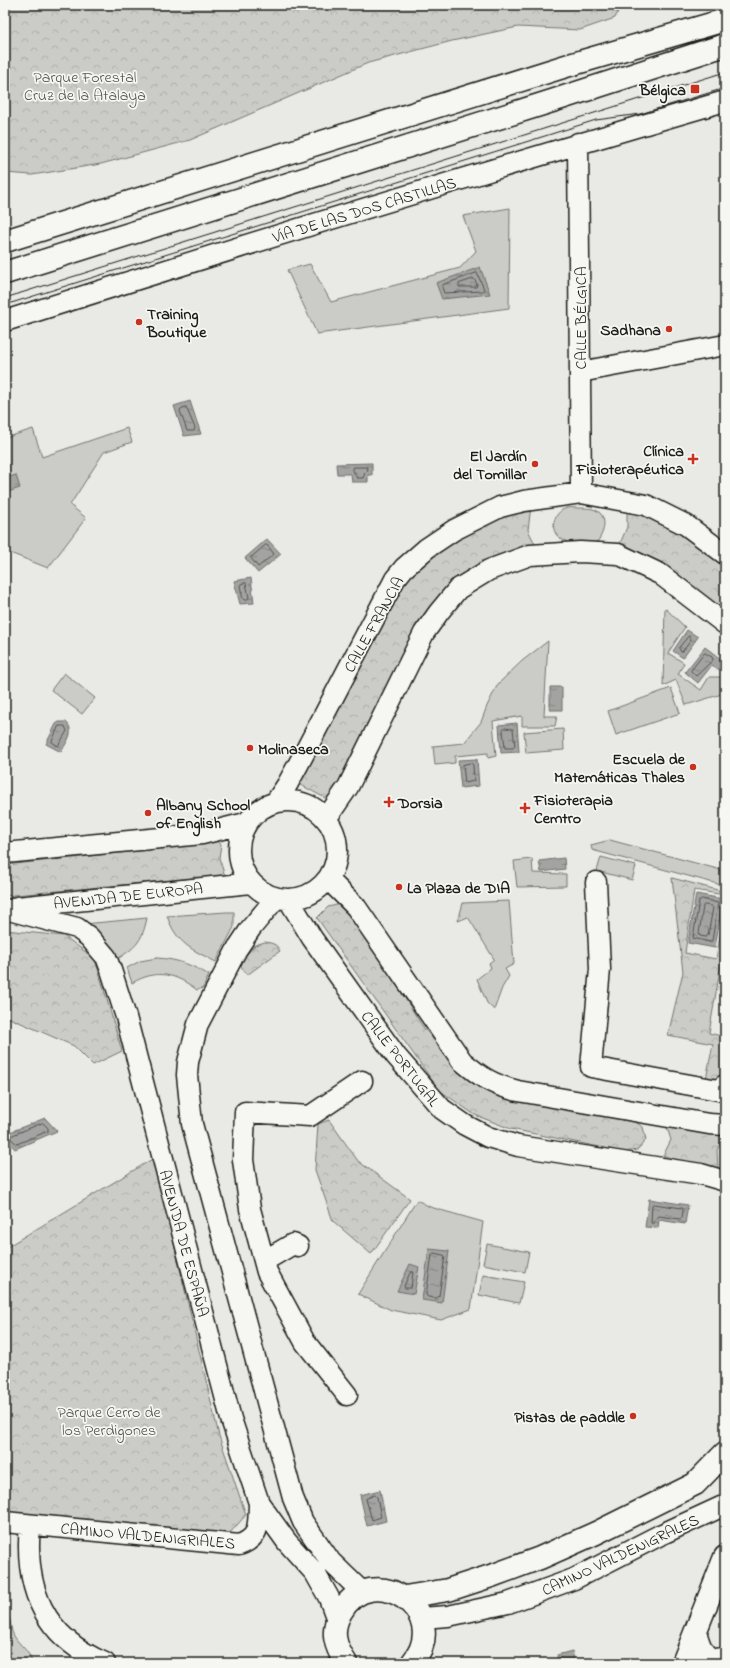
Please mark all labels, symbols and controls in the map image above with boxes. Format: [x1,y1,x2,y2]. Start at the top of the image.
park label: Parque Forestal Cruz de la Atalaya [24,66,146,108]
place label: Bélgica [639,79,686,104]
marker: Bélgica [689,83,701,95]
street label: VÍA DE LAS DOS CASTILLAS [269,172,459,251]
street label: CALLE BÉLGICA [570,266,594,370]
place label: Training Boutique [146,303,207,345]
marker: Training Boutique [134,317,144,327]
place label: Sadhana [600,319,661,343]
marker: Sadhana [664,324,674,334]
place label: Clínica Fisioterapéutica [575,440,684,482]
place label: El Jardín del Tomillar [453,445,528,487]
marker: Clínica Fisioterapéutica [687,453,699,465]
marker: El Jardín del Tomillar [530,459,540,469]
street label: CALLE FRANCIA [338,572,411,677]
place label: Molinaseca [258,738,329,762]
marker: Molinaseca [245,743,255,753]
place label: Escuela de Matemáticas Thales [554,748,686,790]
marker: Escuela de Matemáticas Thales [688,762,698,772]
place label: Fisioterapia Cemtro [533,789,613,831]
place label: Dorsia [397,792,443,816]
place label: Albany School of English [156,794,251,837]
marker: Dorsia [383,796,395,808]
marker: Fisioterapia Cemtro [519,802,531,814]
marker: Albany School of English [143,808,153,818]
street label: AVENIDA DE EUROPA [52,877,204,917]
place label: La Plaza de DIA [407,877,510,901]
marker: La Plaza de DIA [394,882,404,892]
street label: CALLE PORTUGAL [354,1006,445,1112]
street label: AVENIDA DE ESPAÑA [152,1167,214,1320]
park label: Parque Cerro de los Perdigones [57,1401,161,1443]
place label: Pistas de paddle [514,1406,626,1430]
marker: Pistas de paddle [628,1411,638,1421]
street label: CAMINO VALDENIGRALES [538,1509,704,1603]
street label: CAMINO VALDENIGRIALES [60,1517,236,1557]

